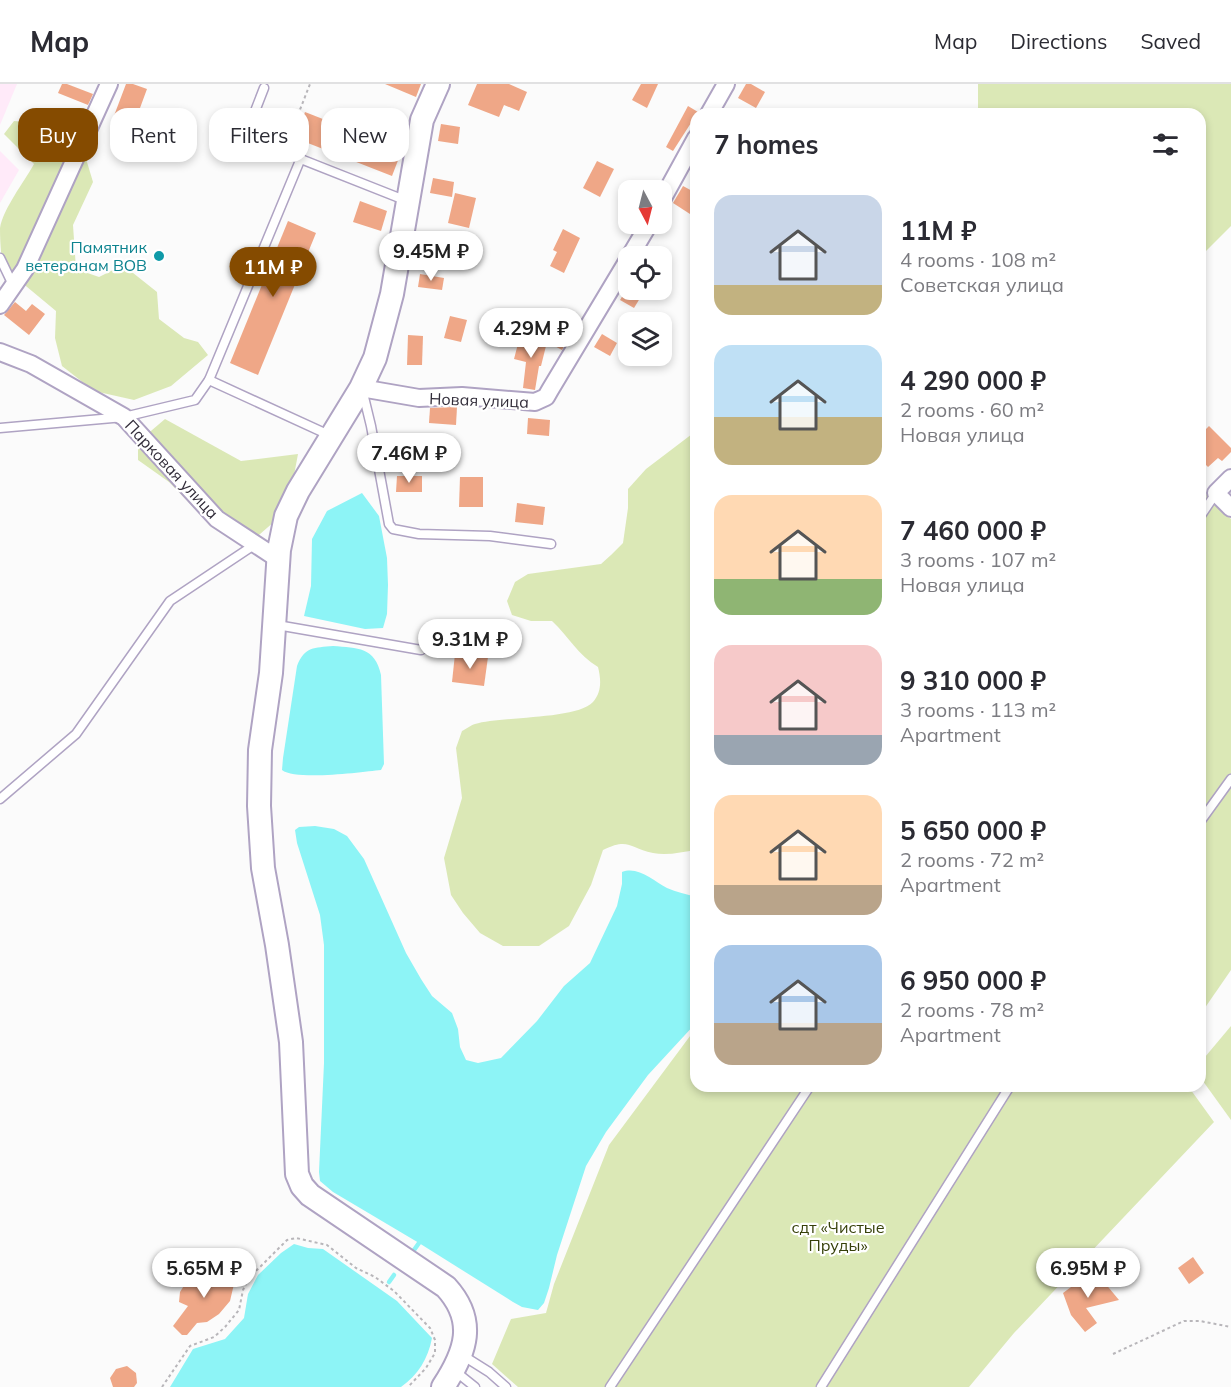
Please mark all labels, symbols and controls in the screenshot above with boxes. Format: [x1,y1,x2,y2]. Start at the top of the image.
text: Map [30,24,89,59]
text: Map [934,28,977,54]
text: Directions [1010,28,1107,54]
text: Saved [1140,28,1201,54]
chip: Buy [18,108,98,162]
chip: Rent [110,108,197,162]
chip: Filters [209,108,309,162]
chip: New [321,108,409,162]
text: 7 homes [714,128,818,161]
icon: filters [1149,128,1182,161]
north arrow [618,180,672,234]
map controls [618,180,672,366]
text: 11M ₽ [900,214,977,247]
icon: home [762,219,834,291]
pin: 9.45M ₽ [376,231,486,282]
place label: Памятник ветеранам ВОВ [25,237,147,275]
text: 9.45M ₽ [393,238,469,263]
button: locate [618,246,672,300]
pin: 11M ₽ [231,247,315,298]
text: 4 rooms · 108 m² [900,247,1056,272]
marker: Памятник ветеранам ВОВ [152,249,166,263]
text: 11M ₽ [244,254,302,279]
text: Советская улица [900,272,1064,297]
pin: 4.29M ₽ [476,308,586,359]
button: layers [618,312,672,366]
text: 4.29M ₽ [493,315,569,340]
text: 4 290 000 ₽ [900,364,1046,397]
icon: home [762,369,834,441]
street label: Новая улица [429,388,529,412]
text: 2 rooms · 60 m² [900,397,1044,422]
street label: Парковая улица [121,415,223,523]
text: Новая улица [900,422,1025,447]
pin: 7.46M ₽ [354,433,464,484]
text: 7.46M ₽ [371,440,447,465]
text: 7 460 000 ₽ [900,514,1046,547]
icon: home [762,519,834,591]
text: 3 rooms · 107 m² [900,547,1056,572]
text: Новая улица [900,572,1025,597]
pin: 9.31M ₽ [415,619,525,670]
text: 9.31M ₽ [432,626,508,651]
text: 9 310 000 ₽ [900,664,1046,697]
icon: home [762,669,834,741]
text: 3 rooms · 113 m² [900,697,1056,722]
text: Apartment [900,722,1001,747]
text: 5 650 000 ₽ [900,814,1046,847]
icon: home [762,819,834,891]
text: 2 rooms · 72 m² [900,847,1044,872]
text: Apartment [900,872,1001,897]
text: 6 950 000 ₽ [900,964,1046,997]
icon: home [762,969,834,1041]
text: 2 rooms · 78 m² [900,997,1044,1022]
text: Apartment [900,1022,1001,1047]
park label: сдт «Чистые Пруды» [791,1217,885,1255]
pin: 5.65M ₽ [149,1248,259,1299]
pin: 6.95M ₽ [1033,1248,1143,1299]
text: 5.65M ₽ [166,1255,242,1280]
text: 6.95M ₽ [1050,1255,1126,1280]

